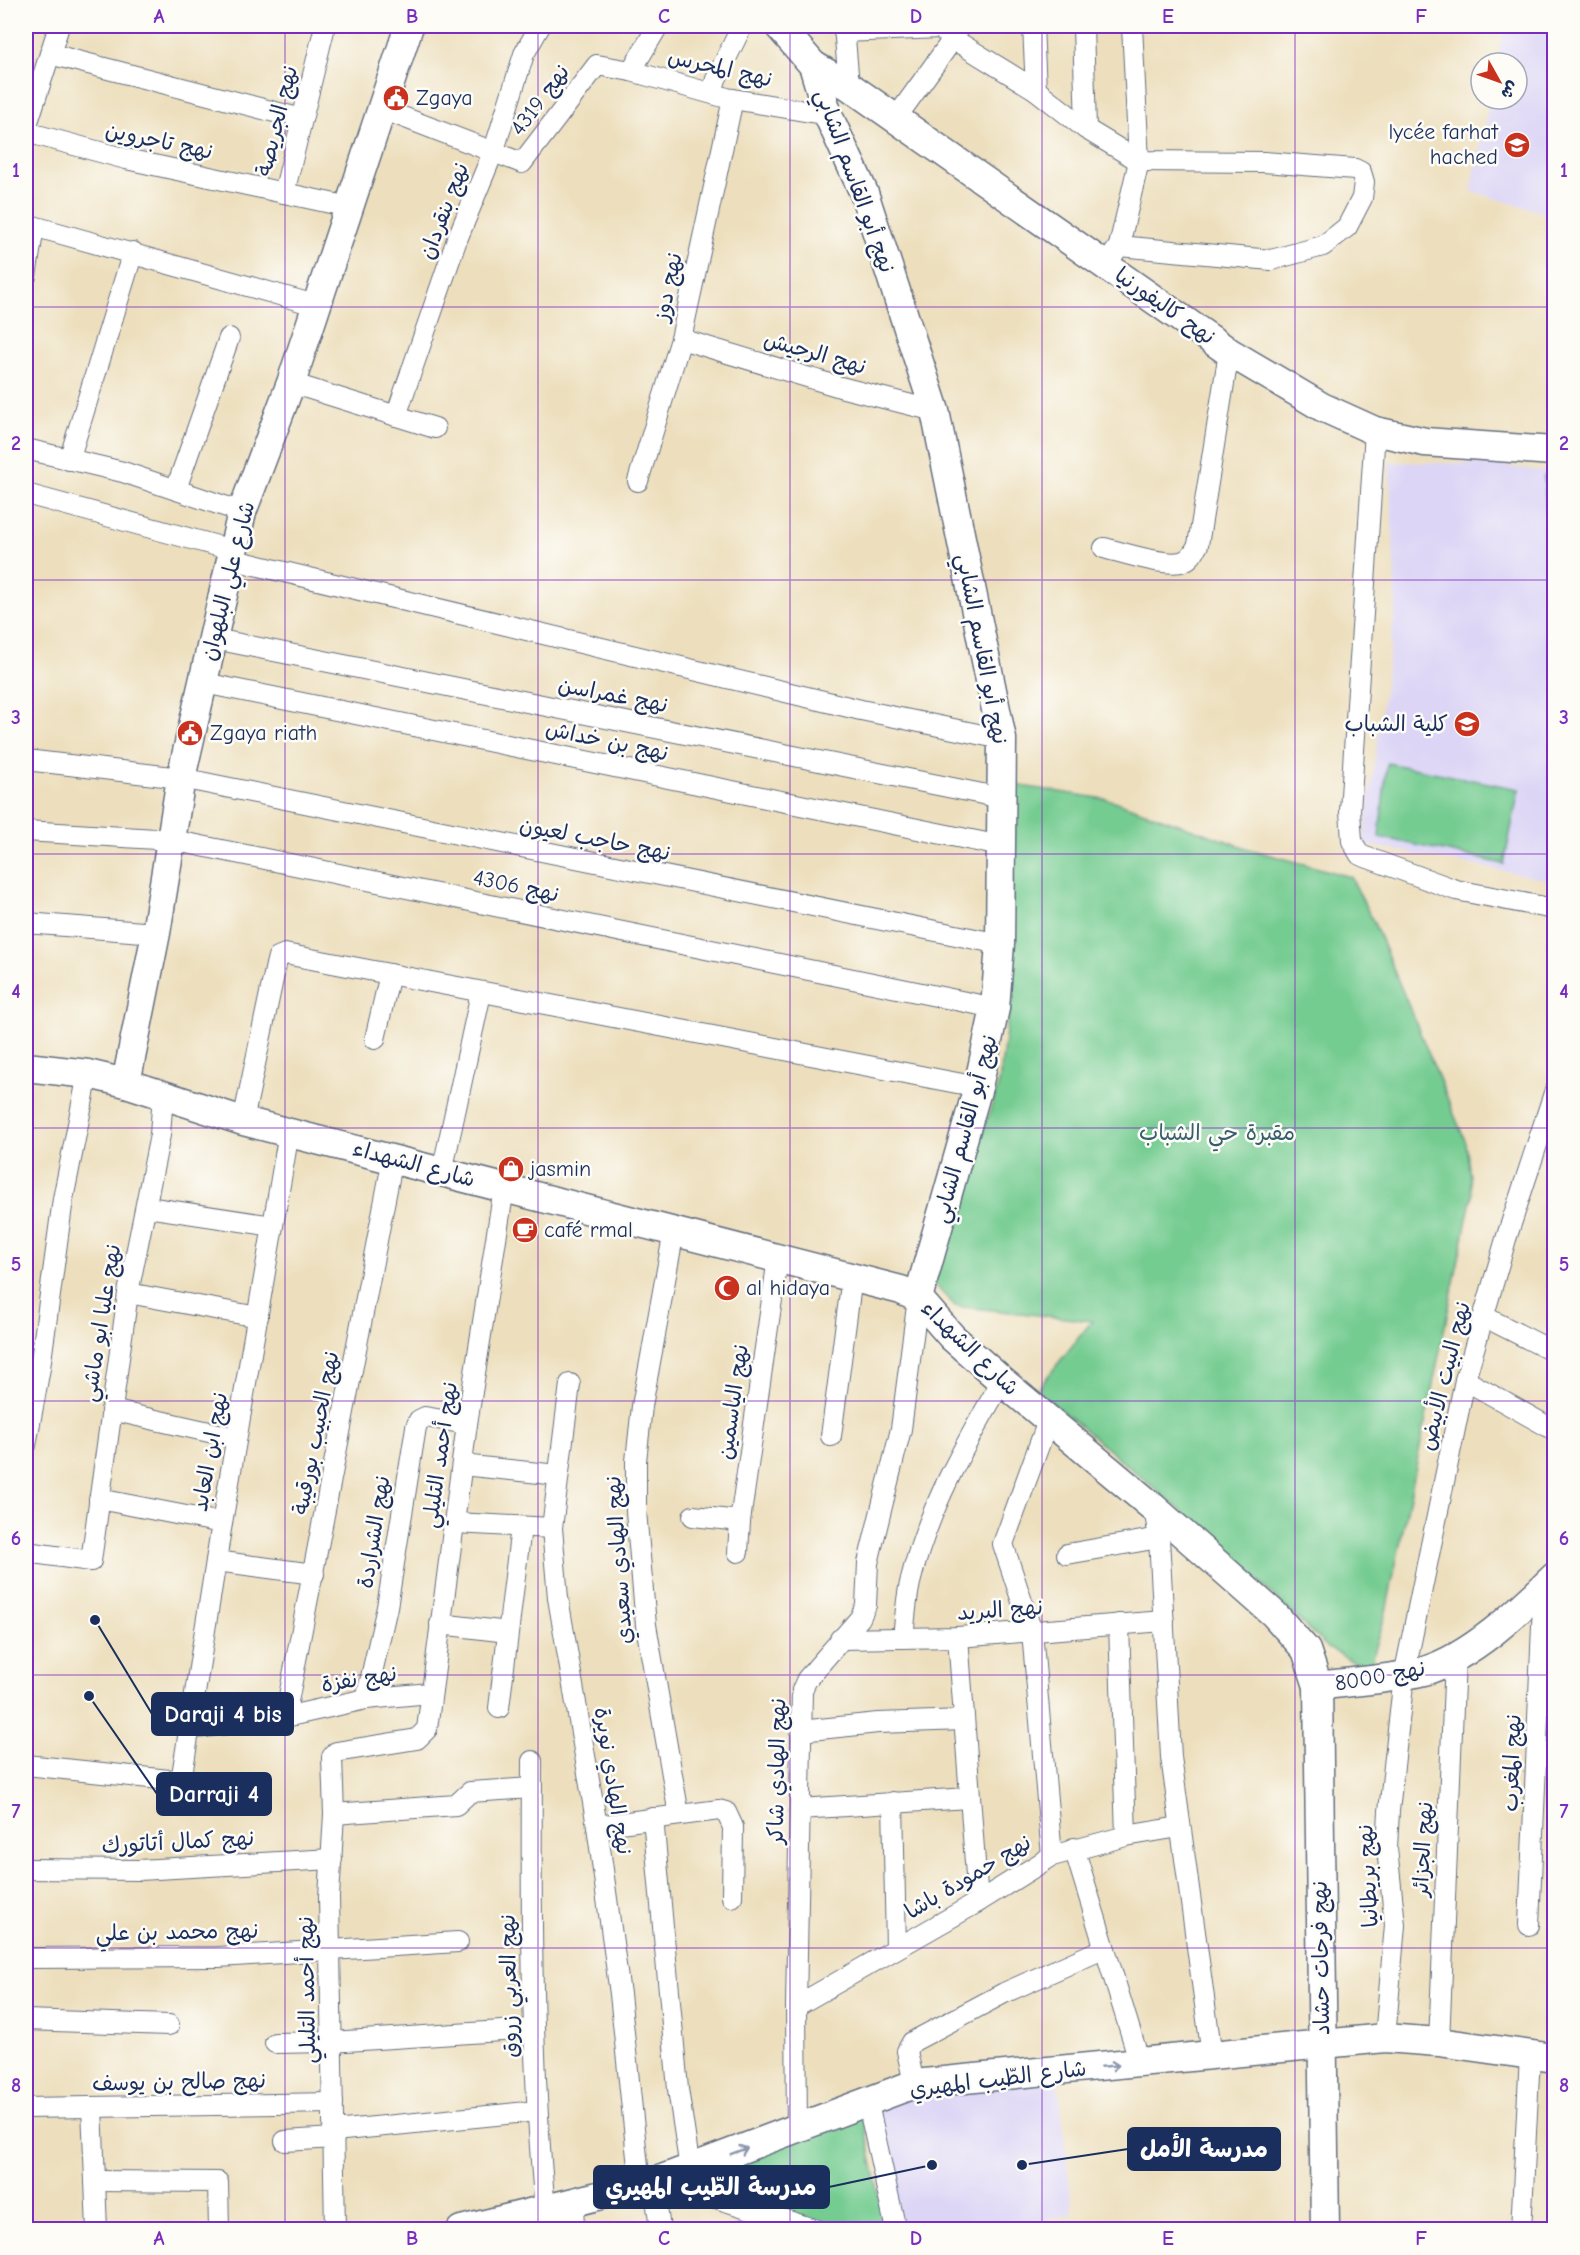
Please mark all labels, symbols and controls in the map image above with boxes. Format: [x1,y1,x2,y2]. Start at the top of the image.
text: A [153,5,165,28]
text: B [406,5,418,28]
text: C [658,5,670,28]
text: D [910,5,922,28]
text: E [1162,5,1174,28]
text: F [1415,5,1427,28]
street label: نهج المحرس [665,43,775,95]
north arrow [1469,51,1529,111]
street label: نهج 4319 [505,59,577,142]
street label: نهج الجريصة [251,63,305,180]
text: ش [1497,77,1522,103]
public building icon: Zgaya [381,83,411,113]
place label: Zgaya [416,85,473,111]
street label: نهج أبو القاسم الشابي [804,85,901,278]
street label: نهج تاجروين [102,117,215,167]
place label: lycée farhat hached [1388,119,1499,170]
school or university icon: lycée farhat hached [1502,130,1532,160]
text: 1 [12,159,20,182]
street label: نهج بنقردان [414,159,476,264]
text: 1 [1560,159,1568,182]
street label: نهج دوز [648,250,690,326]
street label: نهح كاليفورنيا [1109,262,1220,351]
street label: نهج الرجيش [760,326,869,382]
text: 2 [11,432,21,455]
text: 2 [1559,432,1569,455]
street label: شارع علي البلهوان [196,499,266,665]
street label: نهج أبو القاسم الشابي [945,551,1014,748]
street label: نهج غمراسن [556,672,670,720]
text: 3 [11,706,21,729]
text: 3 [1559,706,1569,729]
school or university icon: كلية الشباب [1452,709,1482,739]
place label: كلية الشباب [1344,711,1448,737]
street label: نهج بن خداش [543,715,671,769]
public building icon: Zgaya riath [175,718,205,748]
place label: Zgaya riath [210,720,317,746]
street label: نهج حاجب لعيون [517,812,673,868]
street label: نهج 4306 [470,864,561,910]
text: 4 [11,980,21,1003]
text: 4 [1559,980,1569,1003]
street label: نهج أبو القاسم الشابي [926,1032,1008,1227]
park label: مقبرة حي الشباب [1139,1120,1295,1152]
street label: شارع الشهداء [350,1135,478,1195]
shop icon: jasmin [496,1154,526,1184]
place label: jasmin [527,1156,591,1182]
cafe icon: café rmal [510,1215,540,1245]
place label: café rmal [544,1217,633,1243]
street label: نهج عليا ابو ماشي [76,1242,132,1405]
text: 5 [11,1253,21,1276]
text: 5 [1559,1253,1569,1276]
mosque icon: al hidaya [712,1273,742,1303]
place label: al hidaya [746,1275,830,1301]
street label: شارع الشهداء [914,1295,1024,1402]
street label: نهج البيت الأبيض [1411,1298,1478,1454]
street label: نهج الياسمين [712,1343,756,1462]
street label: نهج الحبيب بورقيبة [287,1349,347,1517]
street label: نهج أحمد التليلي [416,1380,469,1531]
street label: نهج ابن العابد [187,1390,235,1514]
street label: نهج الشراردة [352,1474,398,1591]
street label: نهج الهادي سعيدي [600,1475,641,1645]
text: 6 [11,1527,21,1550]
text: 6 [1559,1527,1569,1550]
street label: نهج البريد [956,1594,1044,1628]
street label: نهج 8000 [1333,1655,1428,1699]
street label: نهج نفزة [319,1660,399,1700]
callout: Daraji 4 bis [152,1693,293,1735]
street label: نهج الهادي شاكر [763,1698,794,1846]
text: Daraji 4 bis [164,1700,282,1728]
street label: نهج الهادي نويرة [586,1705,637,1857]
street label: نهج المغرب [1497,1714,1529,1812]
callout: Darraji 4 [157,1773,271,1815]
text: Darraji 4 [169,1780,259,1808]
text: 7 [12,1800,21,1823]
text: 7 [1560,1800,1569,1823]
street label: نهج الجزائر [1407,1801,1440,1899]
street label: نهج كمال أتاتورك [101,1824,255,1861]
street label: نهج بريطانيا [1352,1824,1386,1928]
street label: نهج حمودة باشا [900,1829,1037,1927]
street label: نهج فرحات حشاد [1307,1880,1337,2035]
street label: نهج العربي زروق [495,1914,529,2058]
street label: نهج أحمد التليلي [292,1916,327,2064]
street label: نهج محمد بن علي [95,1918,259,1952]
street label: شارع الطّيب المهيري [908,2055,1088,2106]
one-way arrow [1099,2060,1119,2071]
street label: نهج صالح بن يوسف [92,2067,266,2099]
text: 8 [11,2074,21,2097]
text: 8 [1559,2074,1569,2097]
callout: مدرسة الأمل [1128,2128,1280,2170]
text: مدرسة الأمل [1140,2132,1268,2163]
one-way arrow [729,2144,748,2155]
callout: مدرسة الطّيب المهيري [594,2166,829,2208]
text: مدرسة الطّيب المهيري [606,2173,816,2205]
text: A [153,2227,165,2250]
text: B [406,2227,418,2250]
text: C [658,2227,670,2250]
text: D [910,2227,922,2250]
text: E [1162,2227,1174,2250]
text: F [1415,2227,1427,2250]

